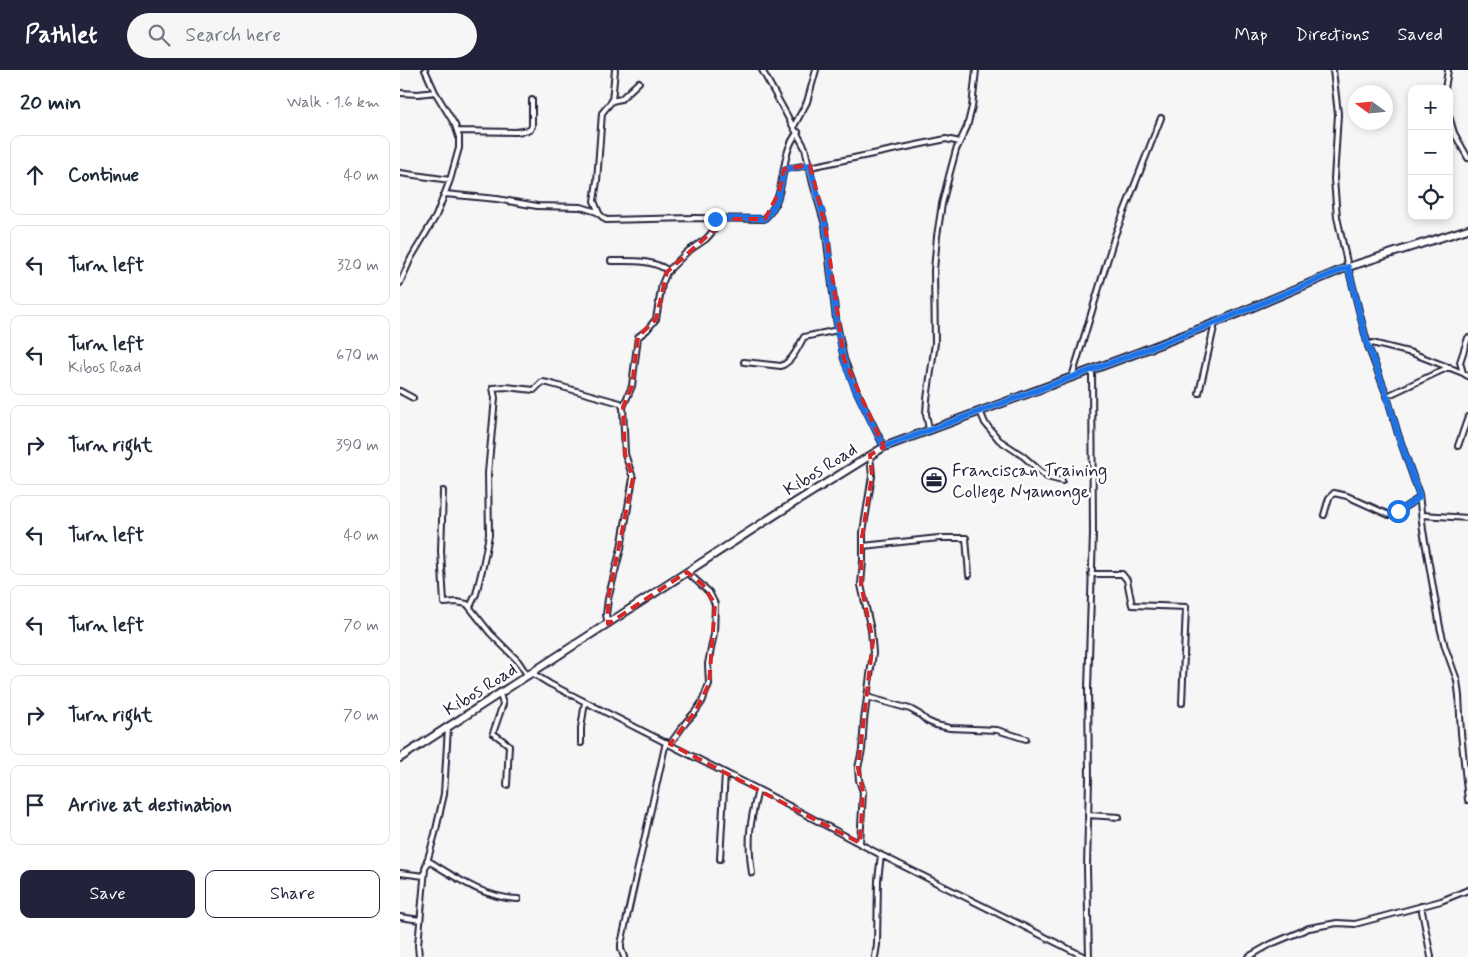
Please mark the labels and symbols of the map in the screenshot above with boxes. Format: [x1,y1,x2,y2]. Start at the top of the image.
north arrow [1348,85,1393,130]
route end [704,208,727,231]
street label: Kibos Road [779,438,862,502]
place label: Franciscan Training College Nyamonge [952,459,1107,505]
office icon: Franciscan Training College Nyamonge [921,467,947,493]
route start [1387,500,1410,523]
street label: Kibos Road [439,658,522,722]

